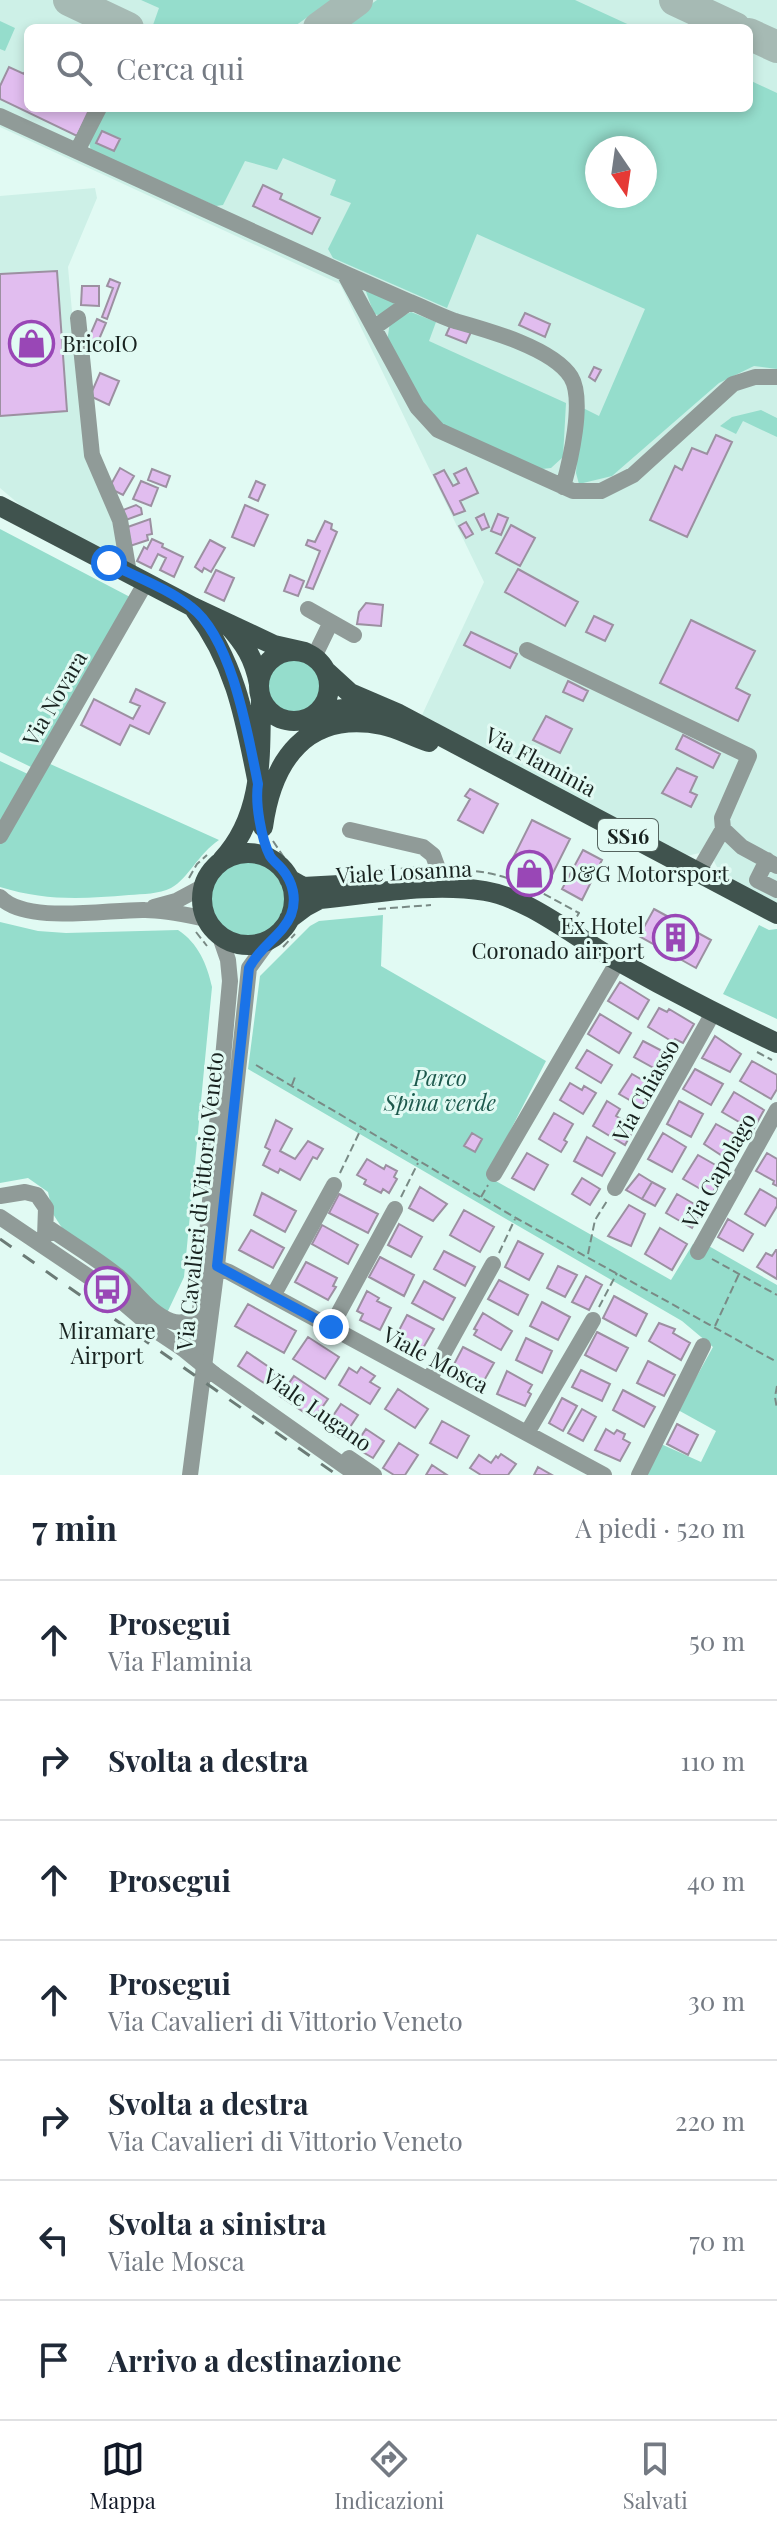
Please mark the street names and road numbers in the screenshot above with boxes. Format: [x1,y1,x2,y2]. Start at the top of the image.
street label: Via Novara [14,645,93,752]
street label: Via Flaminia [479,719,602,803]
road number: SS16 [598,819,658,851]
street label: Viale Losanna [334,852,473,890]
street label: Via Chiasso [604,1033,686,1148]
street label: Via Cavalieri di Vittorio Veneto [168,1050,230,1353]
street label: Via Capolago [674,1107,762,1234]
street label: Viale Mosca [377,1318,494,1399]
street label: Viale Lugano [257,1360,378,1458]

